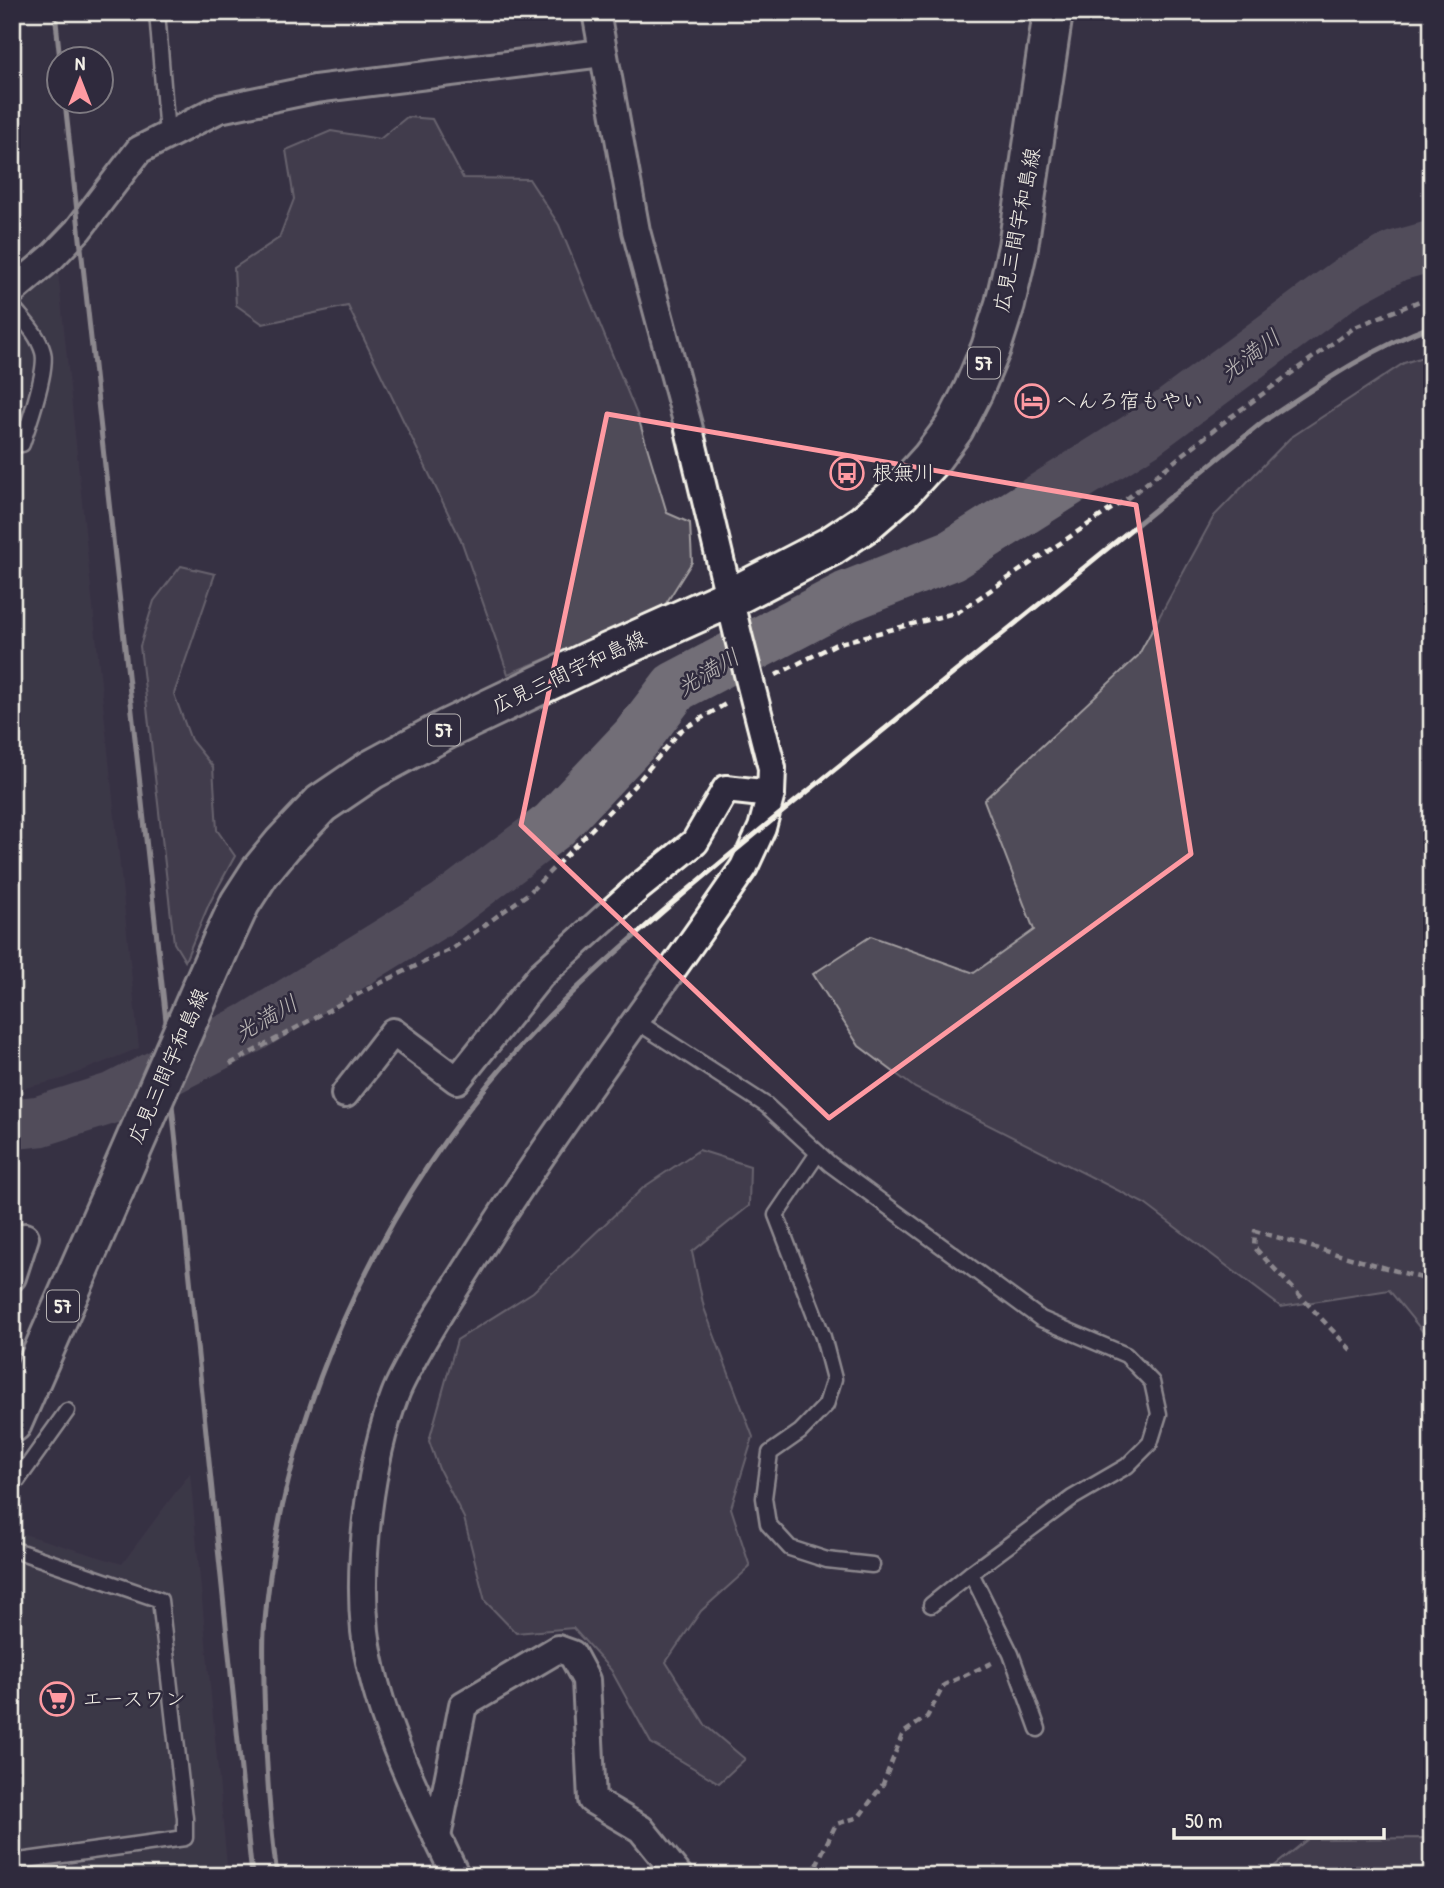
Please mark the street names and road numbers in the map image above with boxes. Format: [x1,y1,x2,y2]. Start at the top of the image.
street label: 広見三間宇和島線 [986,145,1047,315]
road number: 57 [968,348,1000,378]
street label: 広見三間宇和島線 [487,623,651,720]
road number: 57 [428,715,460,746]
street label: 広見三間宇和島線 [120,983,215,1148]
road number: 57 [47,1290,79,1322]

